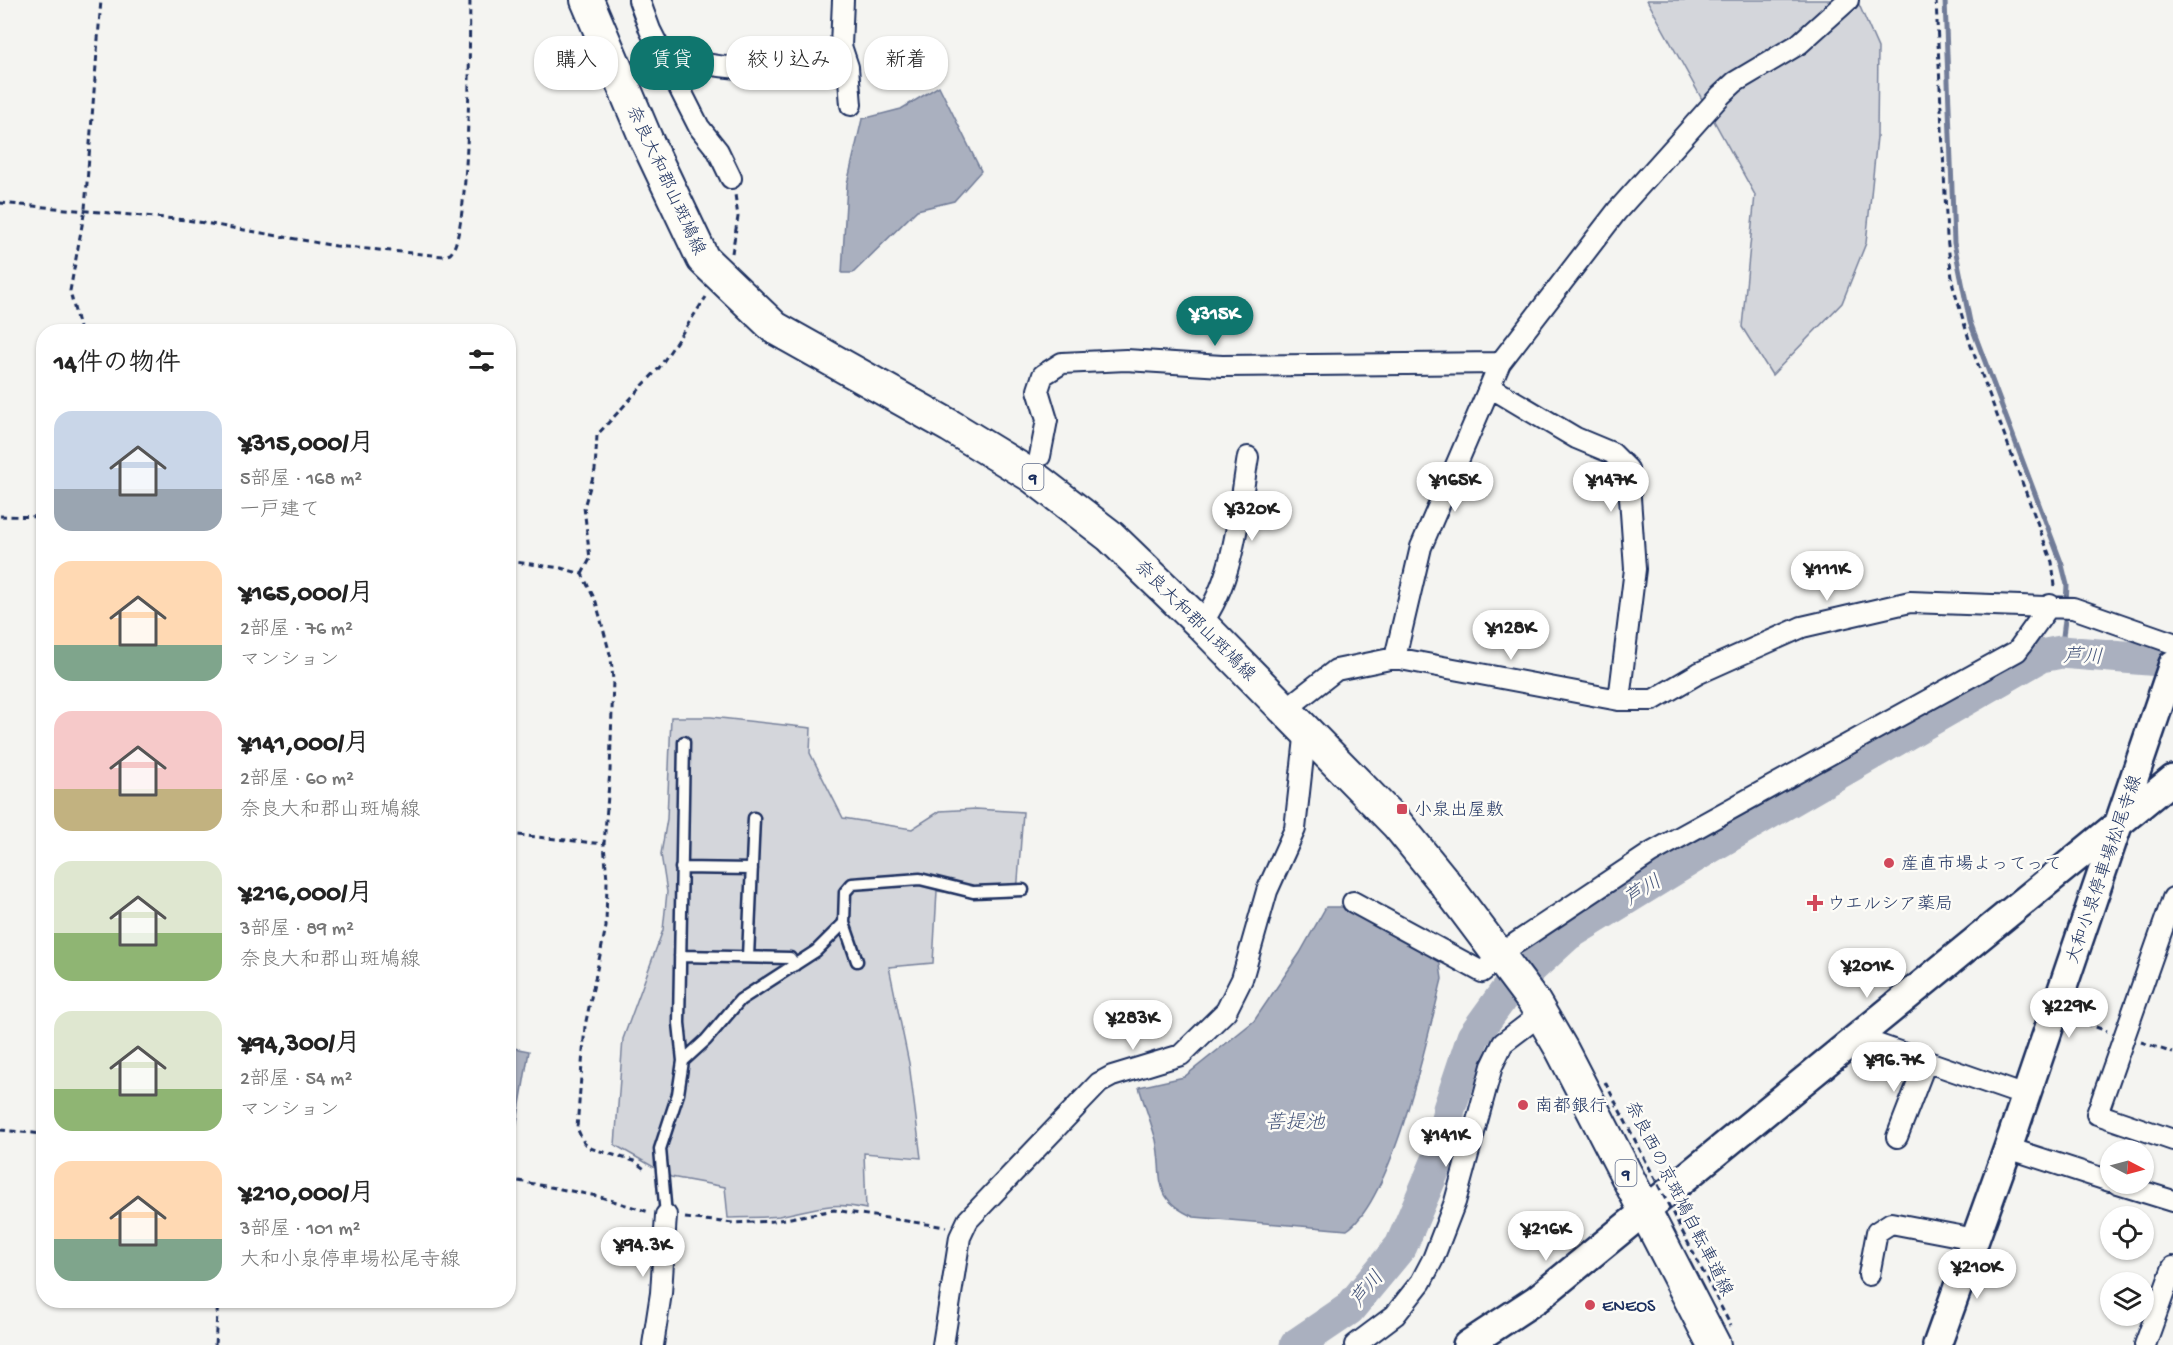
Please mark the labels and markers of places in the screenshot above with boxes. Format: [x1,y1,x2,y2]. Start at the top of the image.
pin: ¥315K [1173,296,1257,347]
pin: ¥165K [1413,462,1497,513]
pin: ¥147K [1569,462,1653,513]
pin: ¥320K [1210,491,1294,542]
pin: ¥111K [1785,551,1869,602]
pin: ¥128K [1469,610,1553,661]
place label: 小泉出屋敷 [1414,800,1504,822]
marker: 小泉出屋敷 [1395,802,1409,816]
place label: 産直市場よってって [1901,854,2062,876]
marker: 産直市場よってって [1882,856,1896,870]
place label: ウエルシア薬局 [1827,894,1953,916]
marker: ウエルシア薬局 [1808,896,1822,910]
pin: ¥201K [1825,948,1909,999]
pin: ¥229K [2027,988,2111,1039]
pin: ¥283K [1091,1000,1175,1051]
pin: ¥96.7K [1845,1042,1943,1093]
place label: 南都銀行 [1535,1096,1607,1118]
marker: 南都銀行 [1516,1098,1530,1112]
pin: ¥141K [1404,1117,1488,1168]
pin: ¥216K [1504,1211,1588,1262]
pin: ¥94.3K [594,1227,692,1278]
pin: ¥210K [1935,1249,2019,1300]
place label: ENEOS [1602,1297,1656,1318]
marker: ENEOS [1583,1298,1597,1312]

